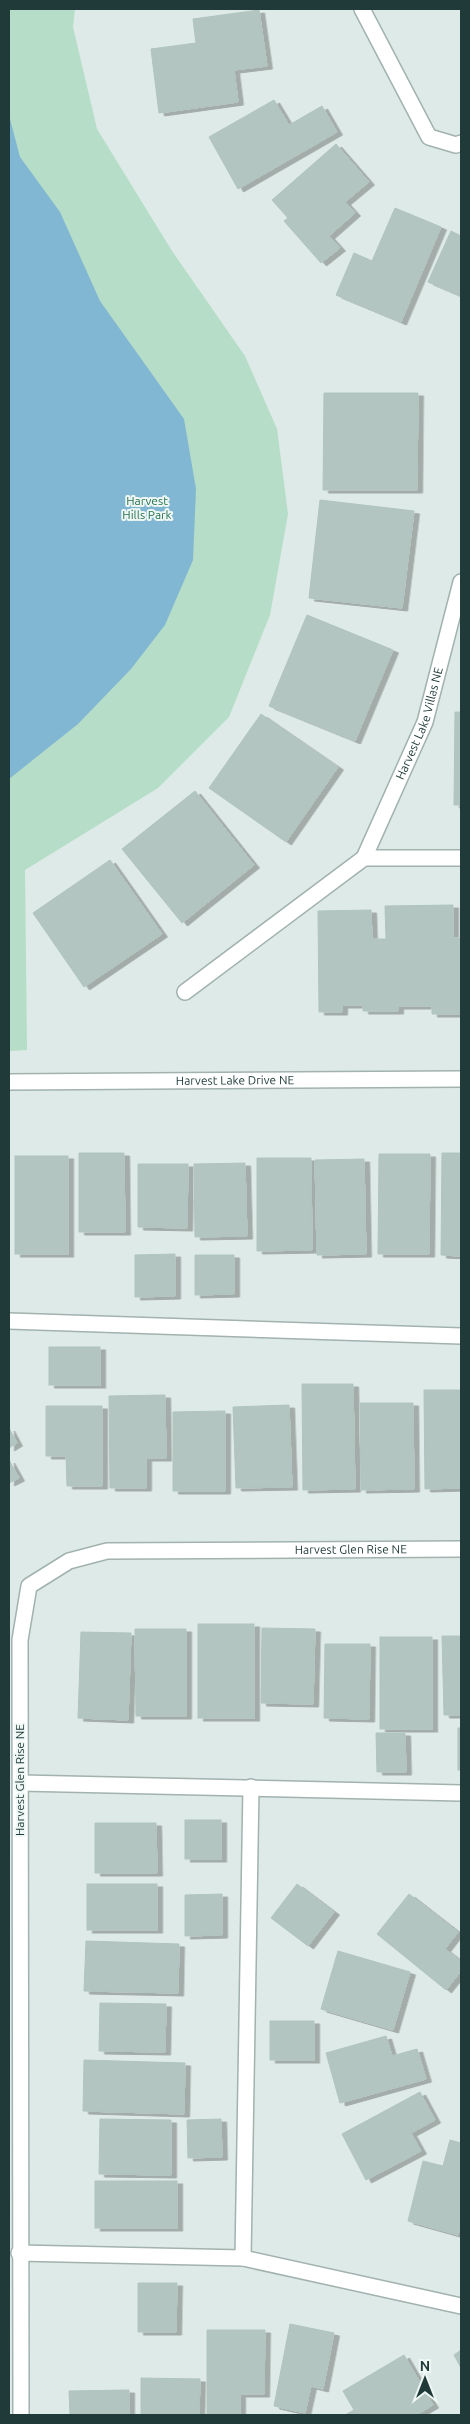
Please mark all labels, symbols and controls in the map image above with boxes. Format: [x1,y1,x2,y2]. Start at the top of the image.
park label: Harvest Hills Park [122,494,172,521]
street label: Harvest Lake Villas NE [393,665,445,781]
street label: Harvest Lake Drive NE [176,1073,295,1087]
street label: Harvest Glen Rise NE [295,1542,407,1556]
street label: Harvest Glen Rise NE [13,1724,26,1836]
north arrow [400,2354,450,2404]
text: N [420,2358,430,2374]

